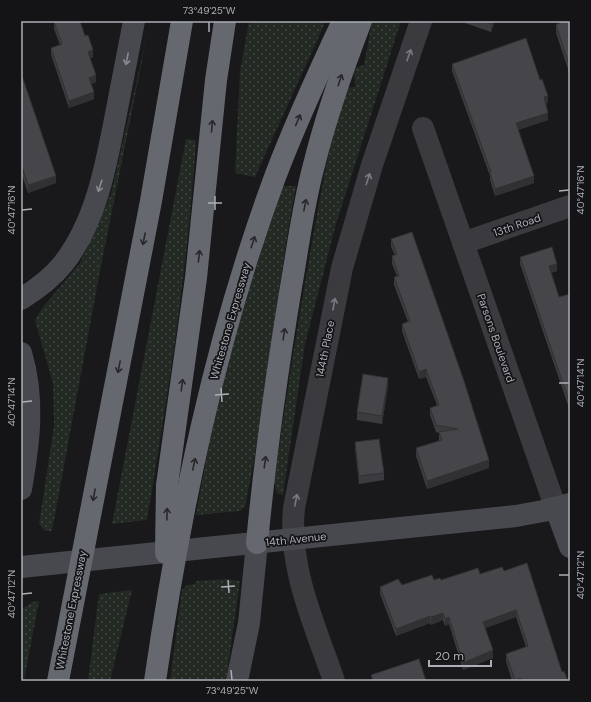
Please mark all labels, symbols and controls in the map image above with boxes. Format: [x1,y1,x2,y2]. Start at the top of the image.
text: 73°49'25"W [183,4,236,17]
one-way arrow [406,49,413,62]
one-way arrow [123,52,131,65]
one-way arrow [336,75,344,87]
one-way arrow [295,115,303,127]
one-way arrow [209,120,216,133]
text: 40°47'16"N [574,165,587,214]
one-way arrow [365,172,372,185]
one-way arrow [96,180,104,192]
text: 40°47'16"N [5,185,18,234]
one-way arrow [302,199,310,212]
street label: 13th Road [492,210,543,240]
one-way arrow [139,233,147,246]
one-way arrow [250,236,257,249]
one-way arrow [195,250,202,263]
street label: Whitestone Expressway [207,261,253,381]
street label: Parsons Boulevard [474,292,518,384]
one-way arrow [330,298,338,311]
street label: 144th Place [313,319,337,379]
one-way arrow [280,328,288,341]
text: 40°47'14"N [574,359,587,407]
one-way arrow [114,360,122,373]
text: 40°47'14"N [5,378,18,426]
one-way arrow [178,379,186,392]
one-way arrow [261,456,269,469]
one-way arrow [190,457,198,470]
one-way arrow [89,488,97,501]
one-way arrow [292,494,300,507]
one-way arrow [163,508,170,521]
street label: 14th Avenue [265,529,327,549]
street label: Whitestone Expressway [53,549,89,671]
text: 40°47'12"N [574,551,587,599]
text: 40°47'12"N [5,570,18,618]
scale bar [429,642,491,668]
text: 20 m [435,648,464,664]
text: 73°49'25"W [206,684,259,697]

